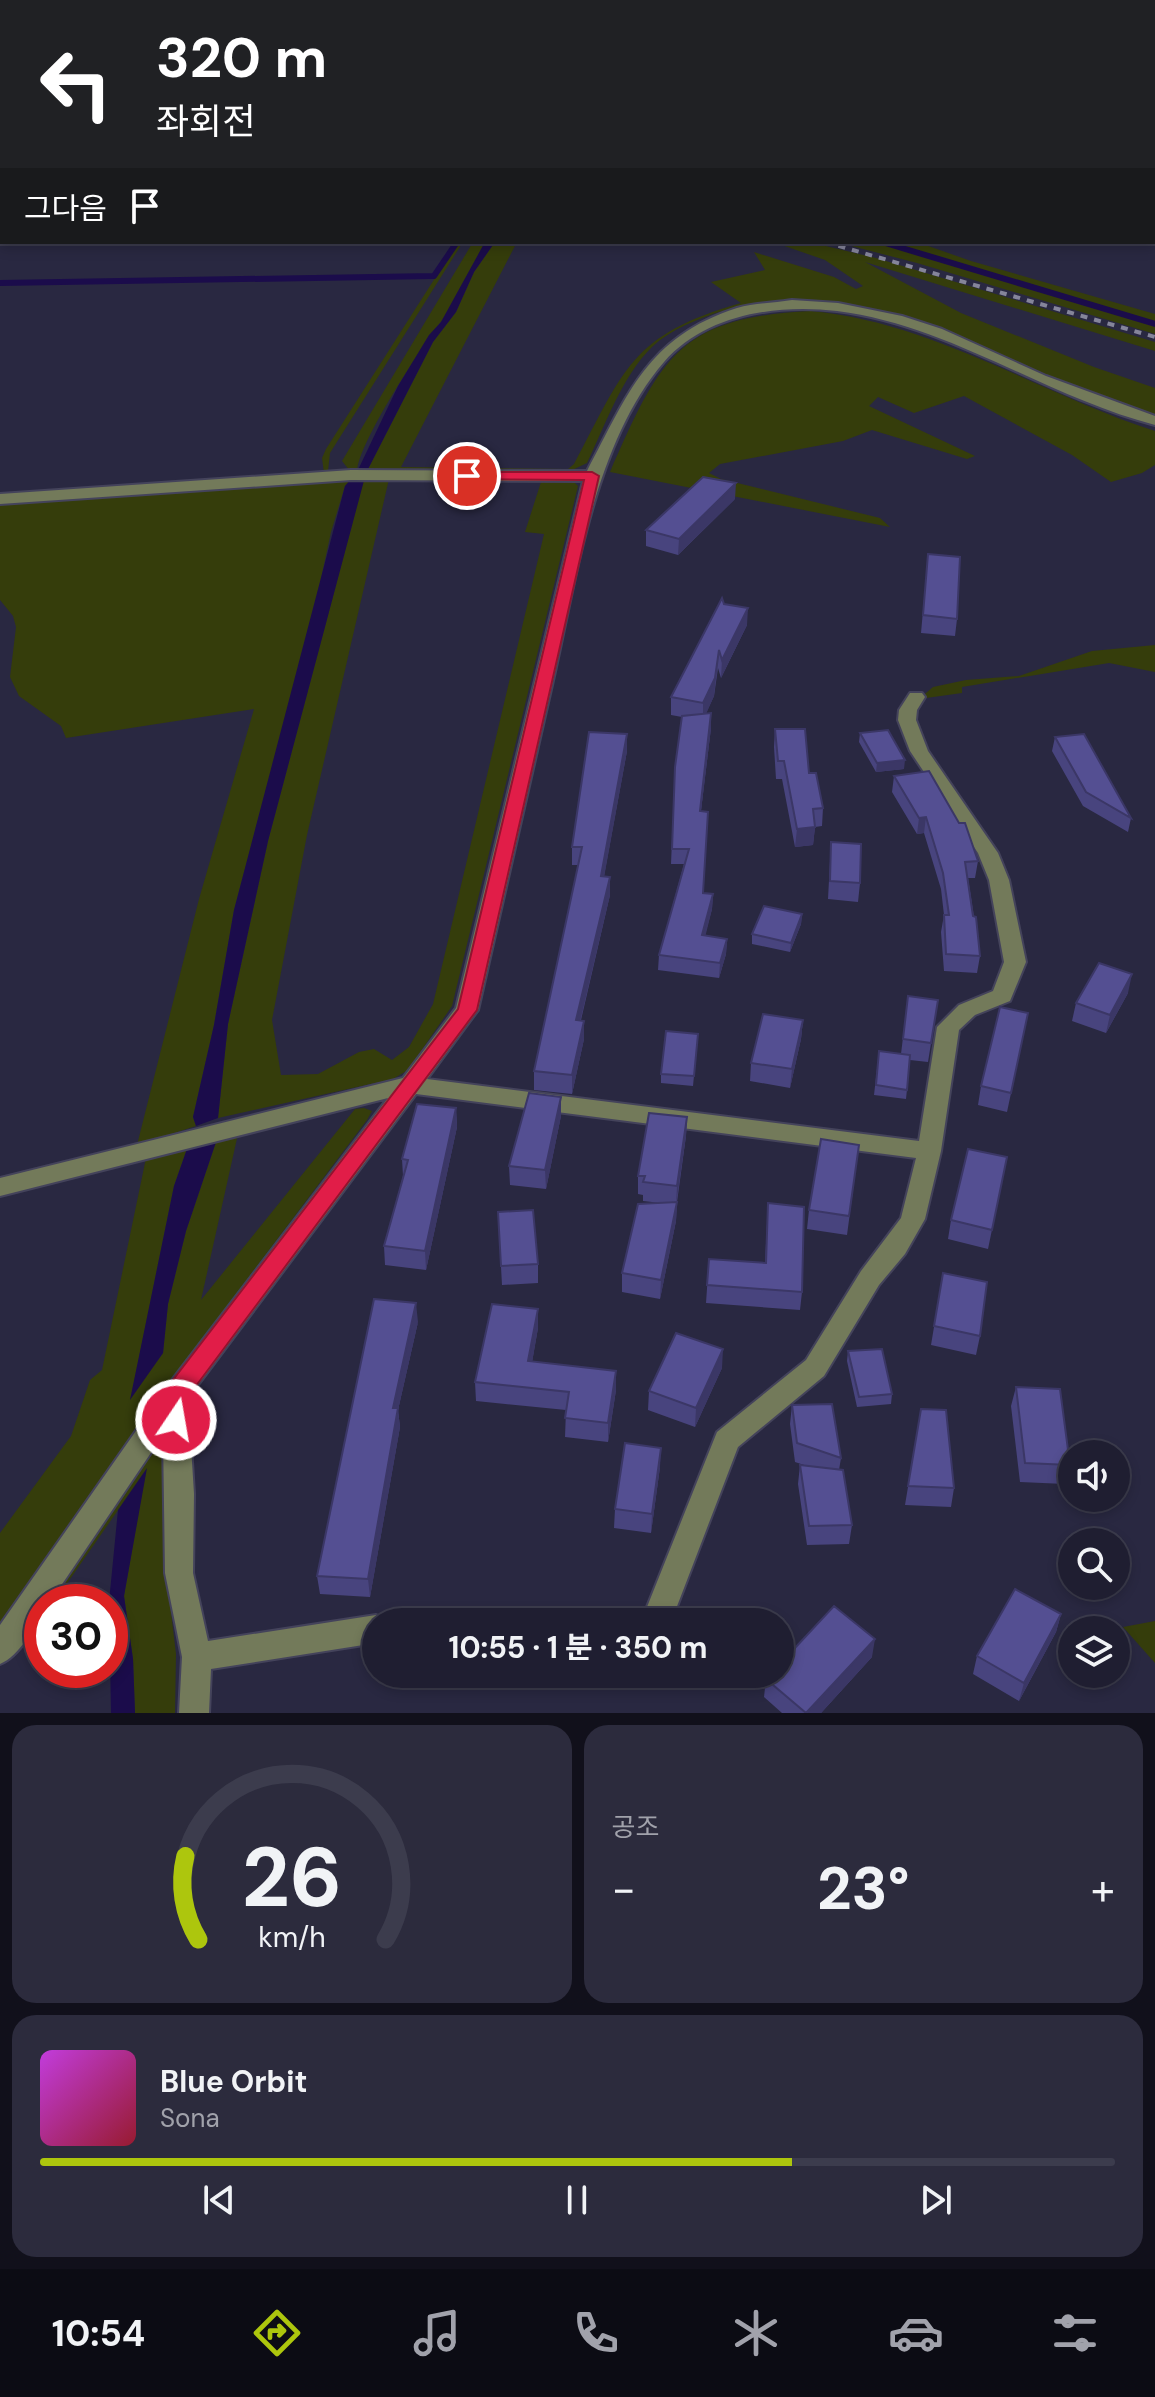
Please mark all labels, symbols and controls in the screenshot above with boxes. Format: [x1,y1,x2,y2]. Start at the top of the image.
text: 320 m [156,21,327,94]
icon: left [24,32,128,136]
text: 좌회전 [156,98,255,145]
icon: arrive [123,184,167,228]
text: 그다음 [24,189,107,228]
pin [433,442,501,510]
icon: arrive [445,454,489,498]
position arrow [134,1378,218,1462]
map controls [1058,1440,1130,1688]
button: sound [1058,1440,1130,1512]
button: search [1058,1528,1130,1600]
speed limit sign: 30 [24,1584,128,1688]
button: layers [1058,1616,1130,1688]
text: 10:55 · 1 분 · 350 m [448,1628,708,1667]
text: 공조 [612,1810,659,1844]
text: 26 [241,1823,342,1932]
text: 23° [817,1849,910,1928]
text: − [612,1860,636,1918]
text: + [1091,1860,1115,1918]
text: km/h [258,1919,326,1956]
text: Blue Orbit [160,2062,307,2101]
text: Sona [160,2101,220,2135]
icon: previous [197,2178,241,2222]
icon: pause [555,2178,599,2222]
icon: next [914,2178,958,2222]
icon: directions [249,2305,305,2361]
icon: music [409,2305,465,2361]
icon: phone [568,2305,624,2361]
icon: climate [728,2305,784,2361]
icon: car [888,2305,944,2361]
icon: filters [1047,2305,1103,2361]
text: 10:54 [52,2310,145,2357]

